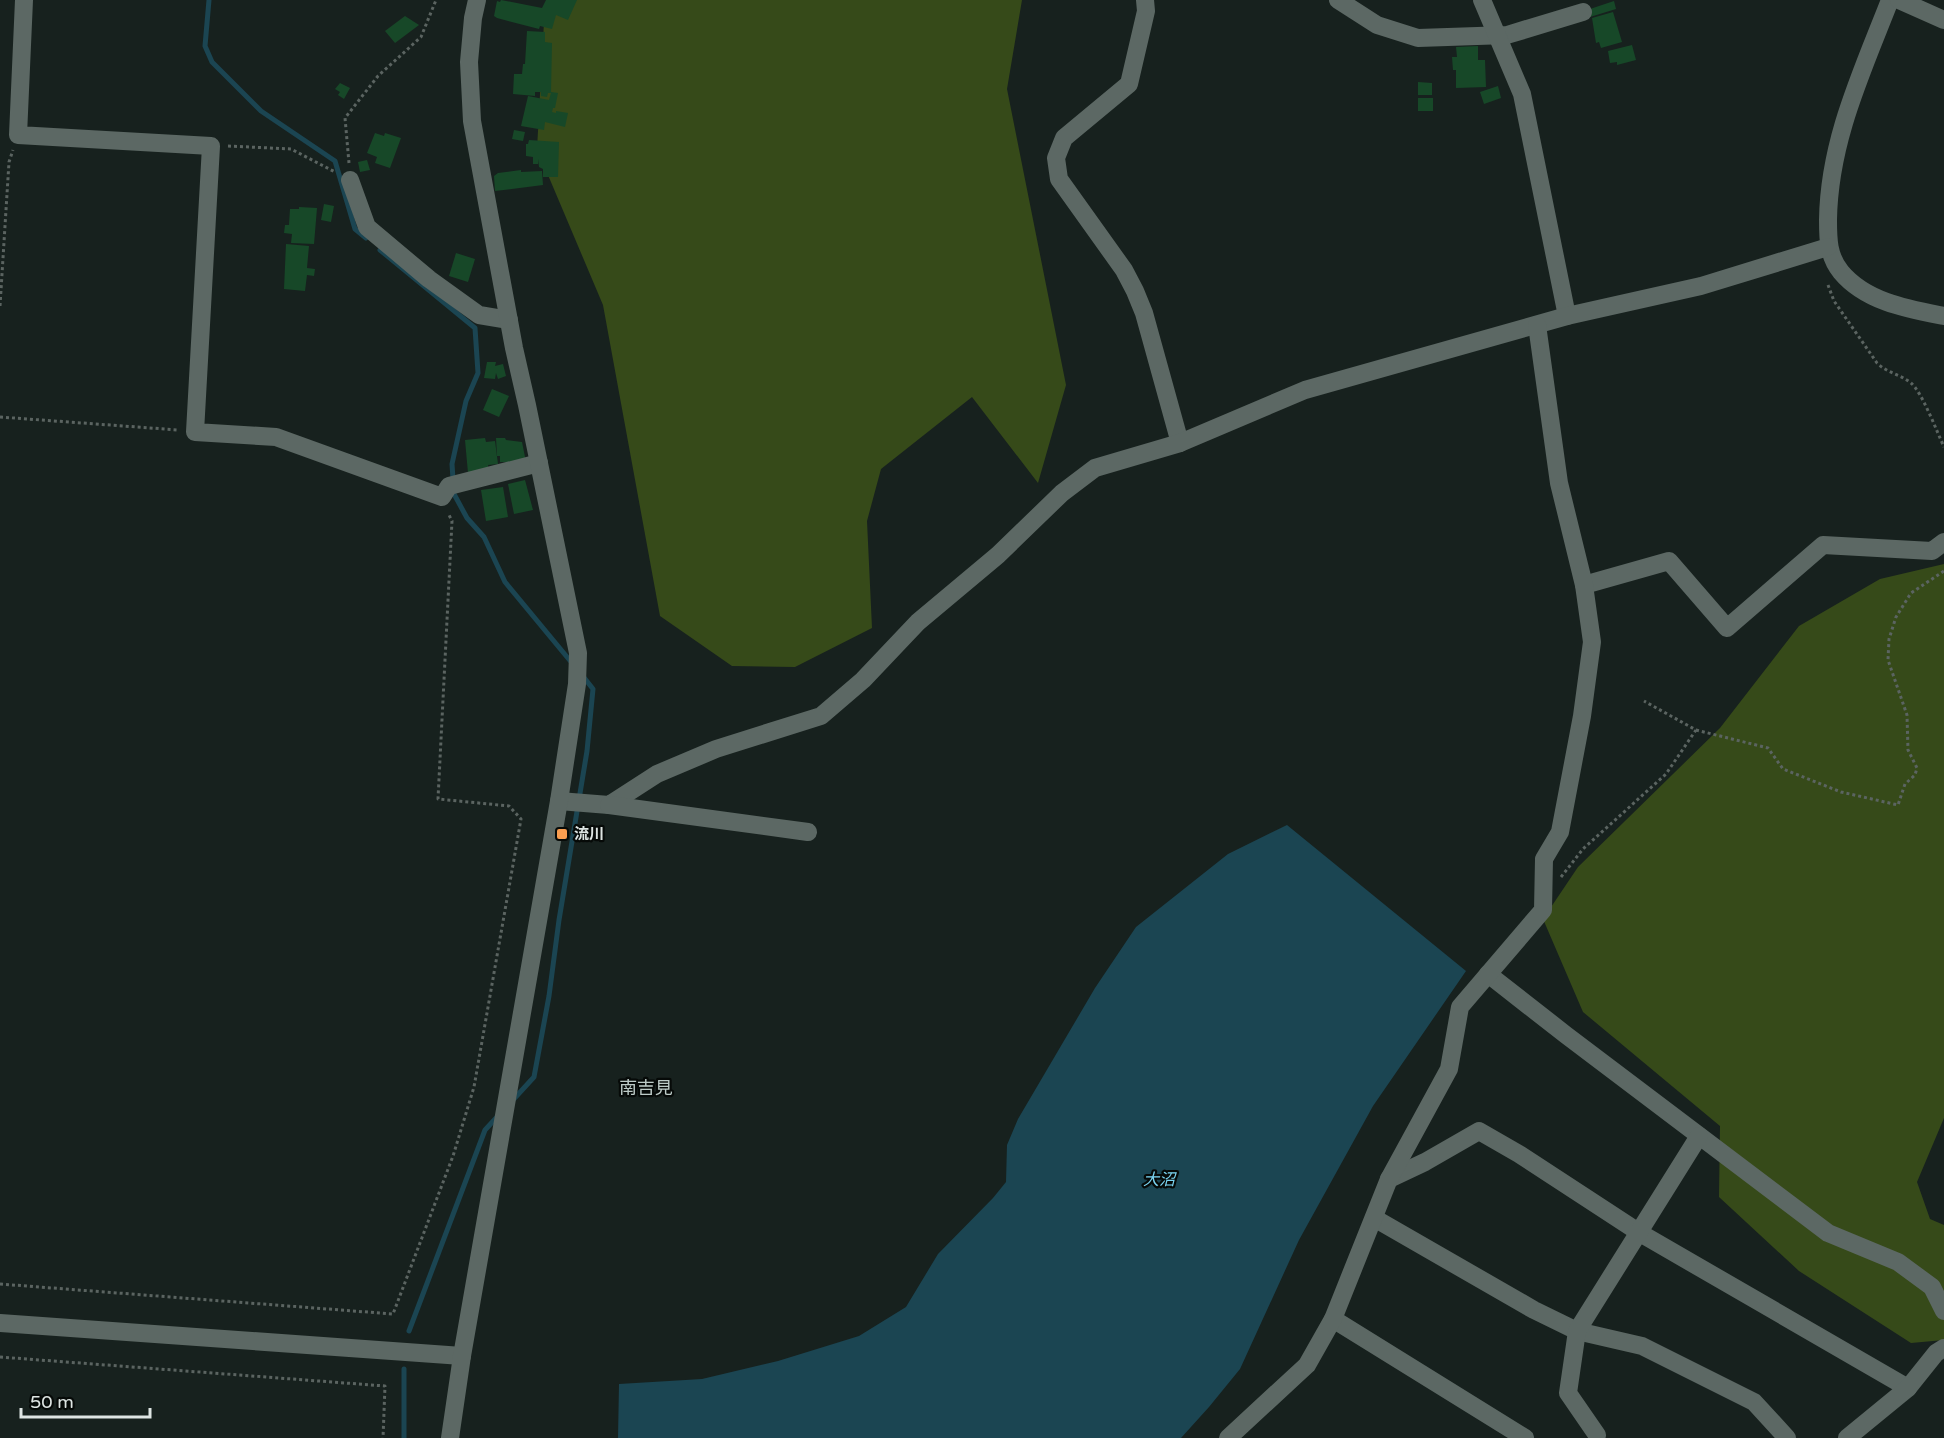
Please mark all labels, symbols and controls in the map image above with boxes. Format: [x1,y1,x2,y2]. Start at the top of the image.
place label: 流川 [574,825,604,843]
marker: 流川 [555,827,569,841]
district label: 南吉見 [619,1077,673,1099]
water label: 大沼 [1143,1170,1177,1190]
scale bar [21,1381,150,1419]
text: 50 m [30,1391,74,1413]

